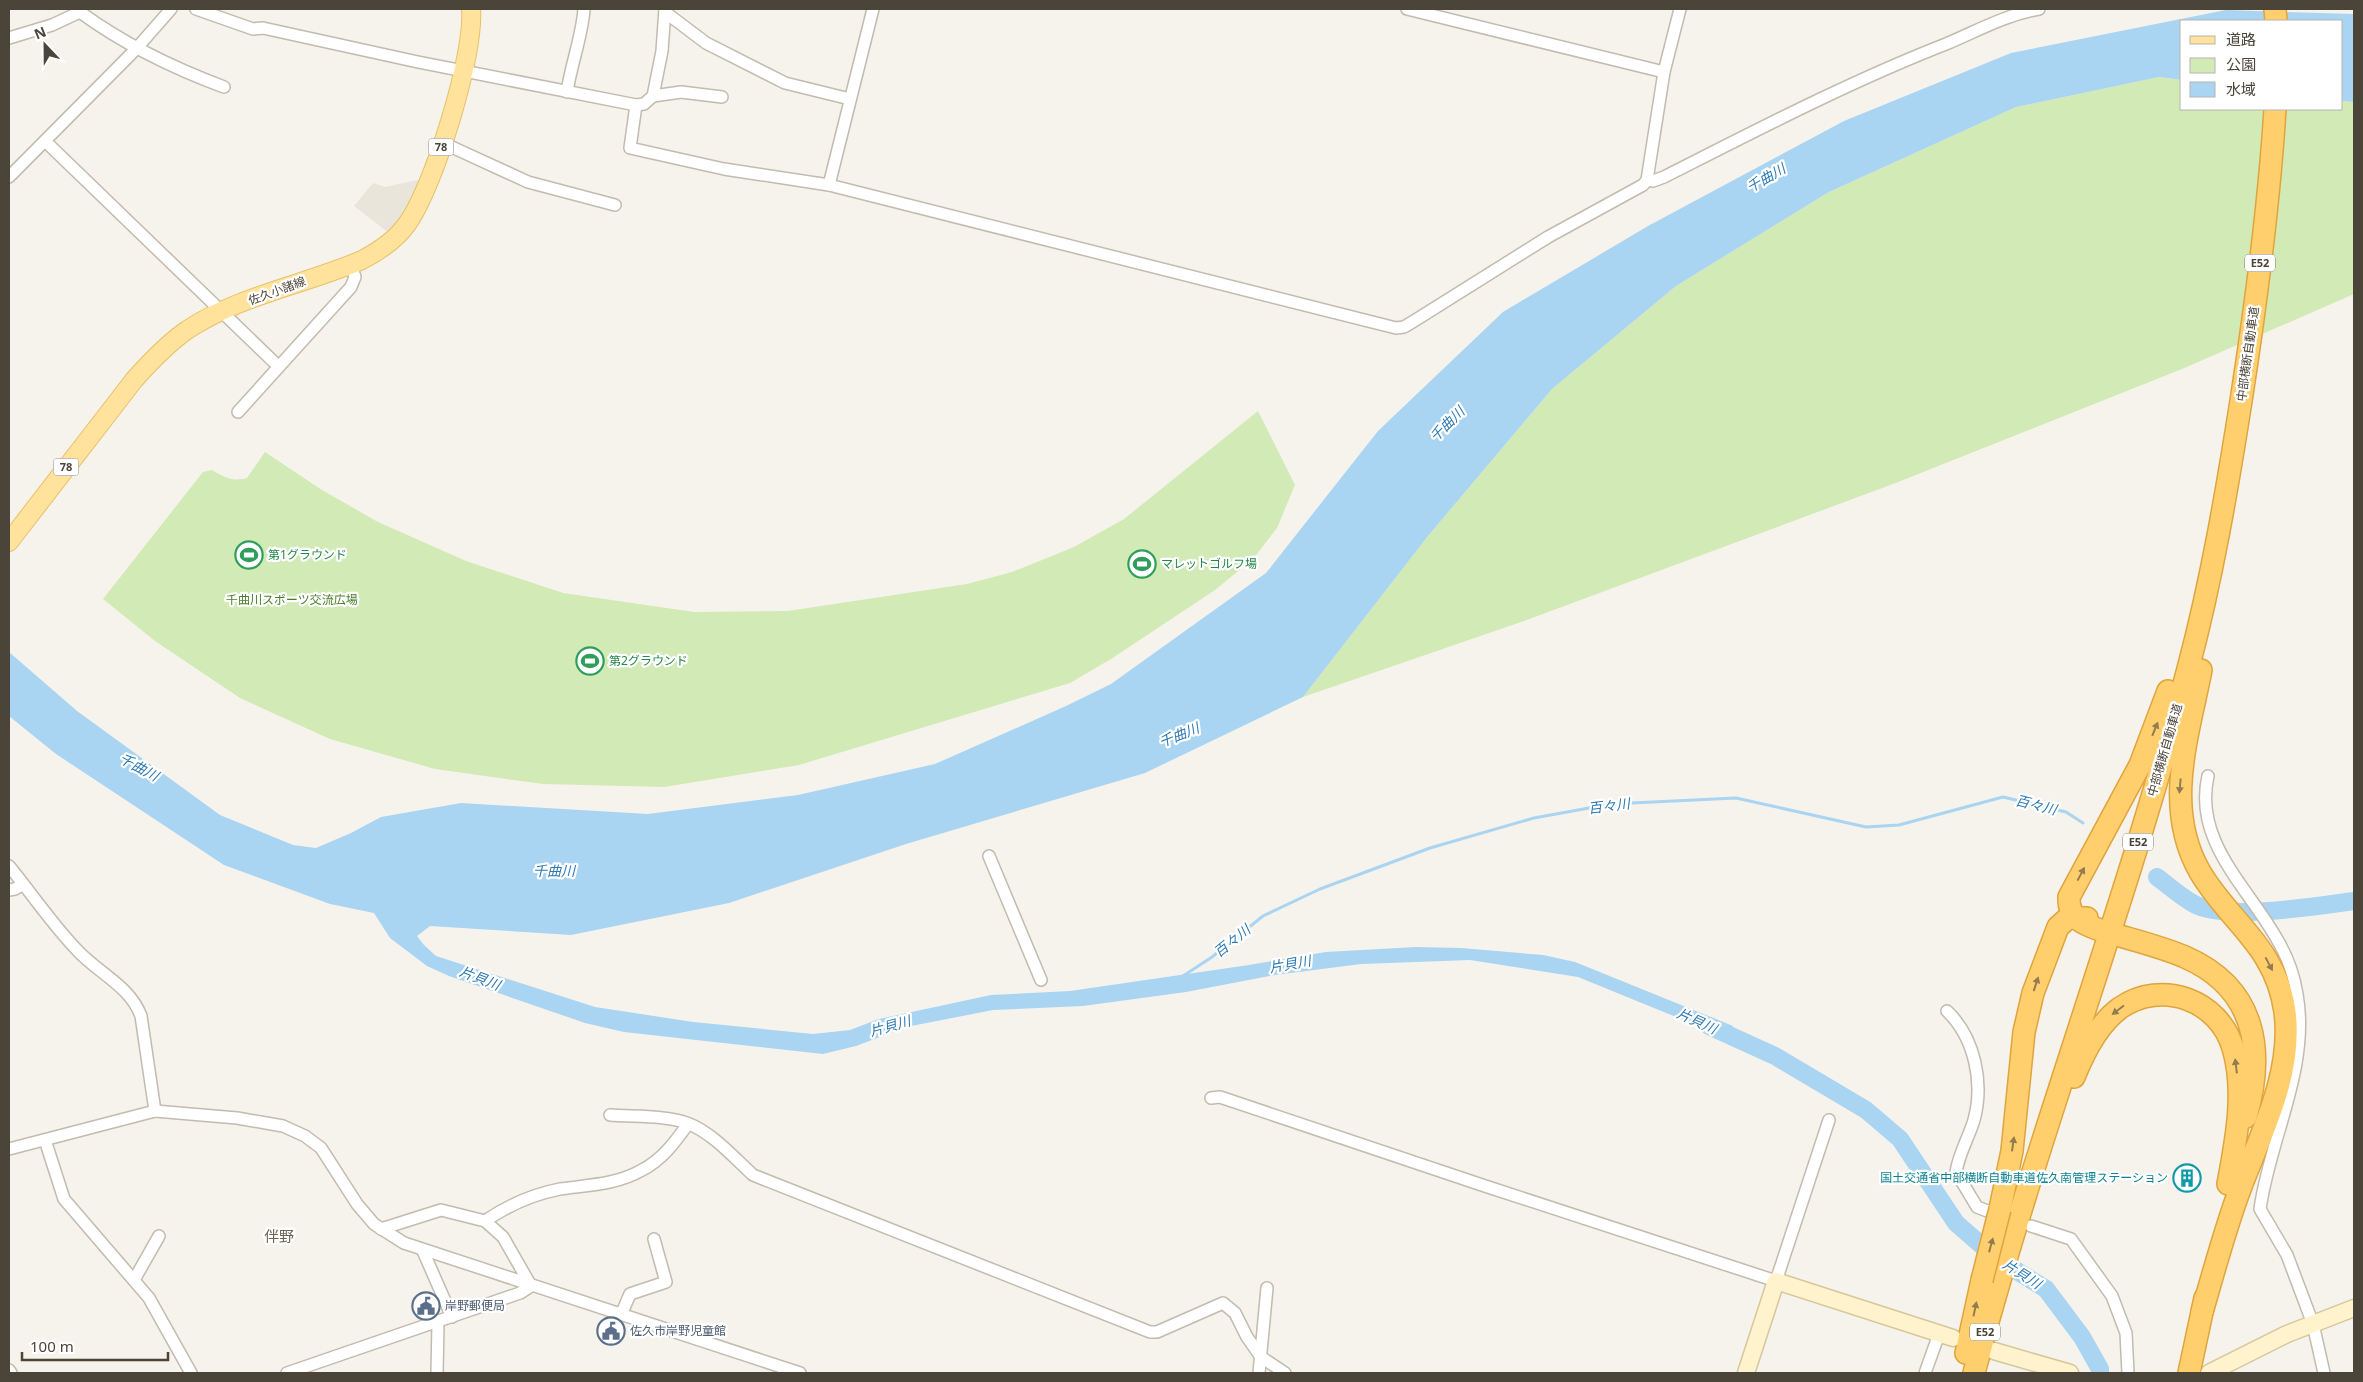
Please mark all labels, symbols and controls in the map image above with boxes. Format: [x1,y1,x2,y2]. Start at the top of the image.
north arrow [20,20,70,70]
legend [2180,20,2343,110]
text: N [31,22,49,43]
text: 道路 [2226,29,2256,49]
text: 公園 [2226,54,2256,74]
text: 水域 [2226,79,2256,99]
road number: 78 [428,138,454,156]
water label: 千曲川 [1743,158,1790,196]
road number: E52 [2245,254,2275,272]
street label: 佐久小諸線 [246,272,308,309]
street label: 中部横断自動車道 [2232,305,2263,403]
water label: 千曲川 [1425,401,1470,445]
road number: 78 [54,458,78,476]
sports icon: 第1グラウンド [234,540,264,570]
place label: 第1グラウンド [268,546,347,563]
sports icon: マレットゴルフ場 [1127,549,1157,579]
place label: マレットゴルフ場 [1161,555,1257,572]
park label: 千曲川スポーツ交流広場 [226,591,358,608]
sports icon: 第2グラウンド [575,646,605,676]
place label: 第2グラウンド [609,652,688,669]
street label: 中部横断自動車道 [2143,701,2186,798]
water label: 千曲川 [1156,717,1204,751]
one-way arrow [2151,722,2159,736]
water label: 千曲川 [116,748,164,786]
one-way arrow [2176,779,2184,795]
water label: 百々川 [2013,790,2061,819]
water label: 百々川 [1587,793,1633,817]
road number: E52 [2123,834,2153,850]
water label: 千曲川 [533,861,577,880]
one-way arrow [2077,867,2086,881]
water label: 百々川 [1209,919,1256,961]
water label: 片貝川 [1268,950,1314,977]
one-way arrow [2265,956,2273,971]
water label: 片貝川 [457,961,505,995]
one-way arrow [2032,976,2040,991]
water label: 片貝川 [1674,1003,1722,1039]
one-way arrow [2112,1005,2125,1016]
water label: 片貝川 [867,1010,915,1040]
one-way arrow [2232,1058,2240,1074]
one-way arrow [2009,1136,2017,1152]
building icon: 国土交通省中部横断自動車道佐久南管理ステーション [2172,1163,2202,1193]
place label: 国土交通省中部横断自動車道佐久南管理ステーション [1880,1169,2168,1186]
district label: 伴野 [264,1226,294,1246]
one-way arrow [1987,1237,1995,1252]
water label: 片貝川 [1999,1254,2047,1294]
public building icon: 岸野郵便局 [411,1291,441,1321]
place label: 岸野郵便局 [445,1297,505,1314]
one-way arrow [1972,1301,1980,1317]
public building icon: 佐久市岸野児童館 [596,1316,626,1346]
place label: 佐久市岸野児童館 [630,1322,726,1339]
road number: E52 [1970,1324,2000,1340]
scale bar [22,1330,169,1362]
text: 100 m [30,1336,74,1356]

